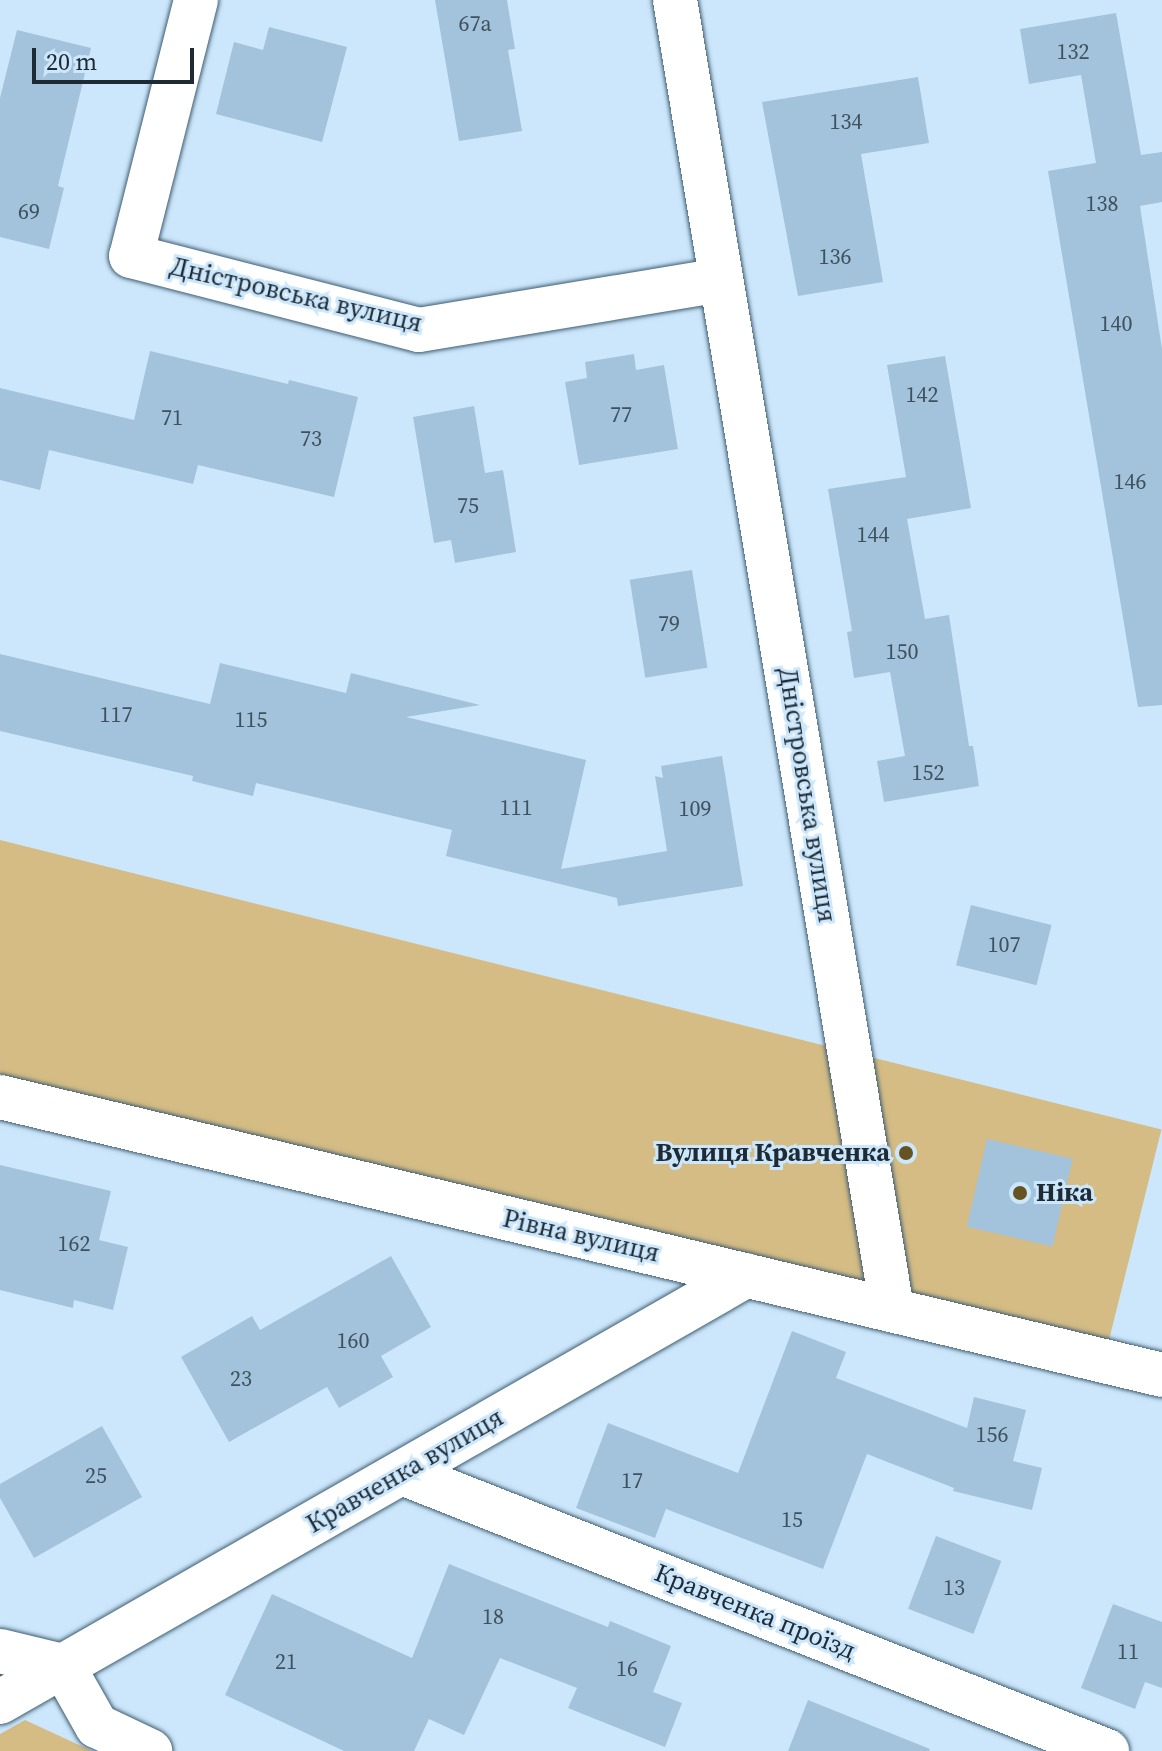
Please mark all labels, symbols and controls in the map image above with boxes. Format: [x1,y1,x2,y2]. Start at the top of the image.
house number: 67а [458,11,492,37]
scale bar [36,32,198,82]
house number: 132 [1057,39,1089,65]
text: 20 m [46,45,97,78]
house number: 134 [830,109,862,135]
house number: 138 [1086,191,1118,217]
house number: 69 [18,199,40,225]
house number: 136 [819,244,851,270]
street label: Дністровська вулиця [167,251,425,339]
house number: 140 [1100,311,1132,337]
house number: 142 [906,382,938,408]
house number: 77 [610,402,632,428]
house number: 71 [161,405,183,431]
house number: 73 [300,426,322,452]
house number: 146 [1114,469,1146,495]
house number: 75 [457,493,479,519]
house number: 144 [857,522,889,548]
house number: 79 [658,611,680,637]
house number: 150 [886,639,918,665]
street label: Дністровська вулиця [771,665,843,925]
house number: 117 [100,702,132,728]
house number: 115 [235,707,267,733]
house number: 152 [912,760,944,786]
house number: 111 [500,795,532,821]
house number: 109 [679,796,711,822]
house number: 107 [988,932,1020,958]
place label: Вулиця Кравченка [656,1137,890,1169]
marker: Вулиця Кравченка [897,1144,915,1162]
place label: Ніка [1036,1177,1093,1209]
marker: Ніка [1011,1184,1029,1202]
street label: Рівна вулиця [500,1203,662,1269]
house number: 162 [58,1231,90,1257]
house number: 160 [337,1328,369,1354]
house number: 23 [230,1366,252,1392]
street label: Кравченка вулиця [301,1402,509,1540]
house number: 156 [976,1422,1008,1448]
house number: 25 [85,1463,107,1489]
house number: 17 [621,1468,643,1494]
house number: 15 [781,1507,803,1533]
street label: Кравченка проїзд [650,1557,860,1667]
house number: 13 [943,1575,965,1601]
house number: 18 [482,1604,504,1630]
house number: 11 [1117,1639,1139,1665]
house number: 21 [275,1649,297,1675]
house number: 16 [616,1656,638,1682]

